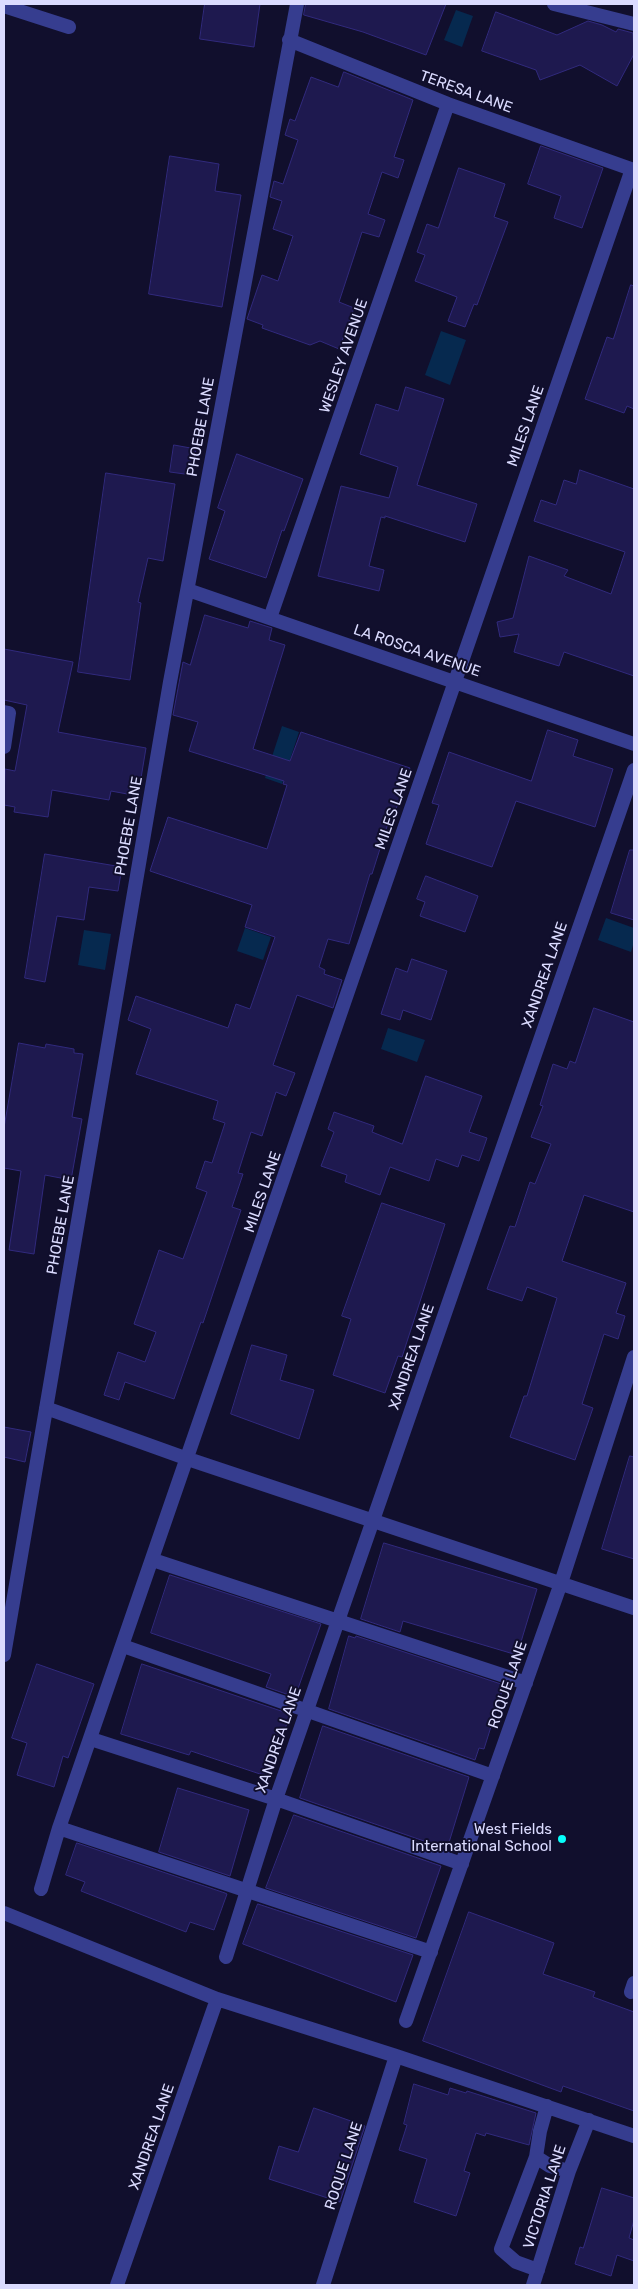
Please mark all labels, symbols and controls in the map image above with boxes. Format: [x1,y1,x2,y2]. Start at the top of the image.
street label: TERESA LANE [417,67,515,117]
street label: WESLEY AVENUE [316,297,372,415]
street label: PHOEBE LANE [183,376,219,478]
street label: MILES LANE [504,383,548,469]
street label: LA ROSCA AVENUE [351,621,483,681]
street label: MILES LANE [372,766,416,852]
street label: PHOEBE LANE [111,775,147,877]
street label: XANDREA LANE [518,920,572,1030]
street label: MILES LANE [241,1149,285,1235]
street label: PHOEBE LANE [43,1174,79,1276]
street label: XANDREA LANE [385,1302,439,1412]
street label: ROQUE LANE [485,1639,531,1731]
street label: XANDREA LANE [252,1685,306,1795]
place label: West Fields International School [411,1821,552,1856]
marker: West Fields International School [556,1833,568,1845]
street label: XANDREA LANE [125,2082,179,2192]
street label: ROQUE LANE [321,2120,367,2212]
street label: VICTORIA LANE [520,2143,570,2251]

